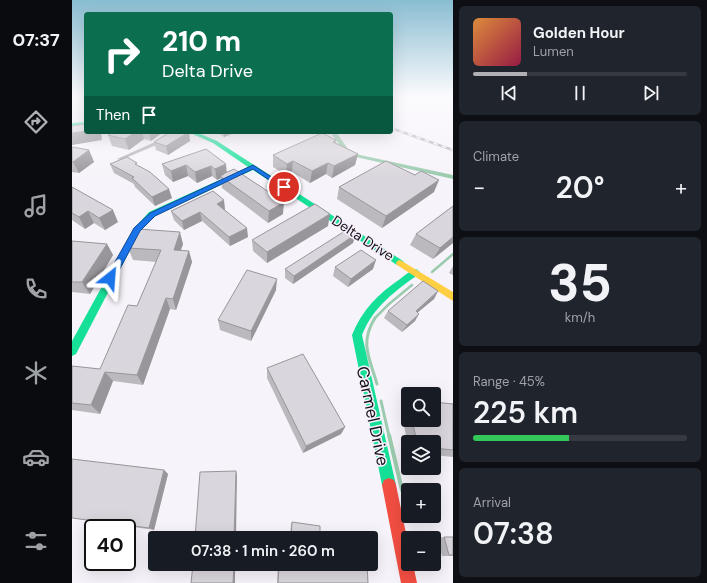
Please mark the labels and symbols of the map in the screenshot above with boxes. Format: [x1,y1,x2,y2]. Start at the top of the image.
pin [267,170,301,204]
street label: Delta Drive [328,211,398,265]
position arrow [89,257,131,299]
street label: Carmel Drive [352,364,394,468]
speed limit sign: 40 [84,519,136,571]

